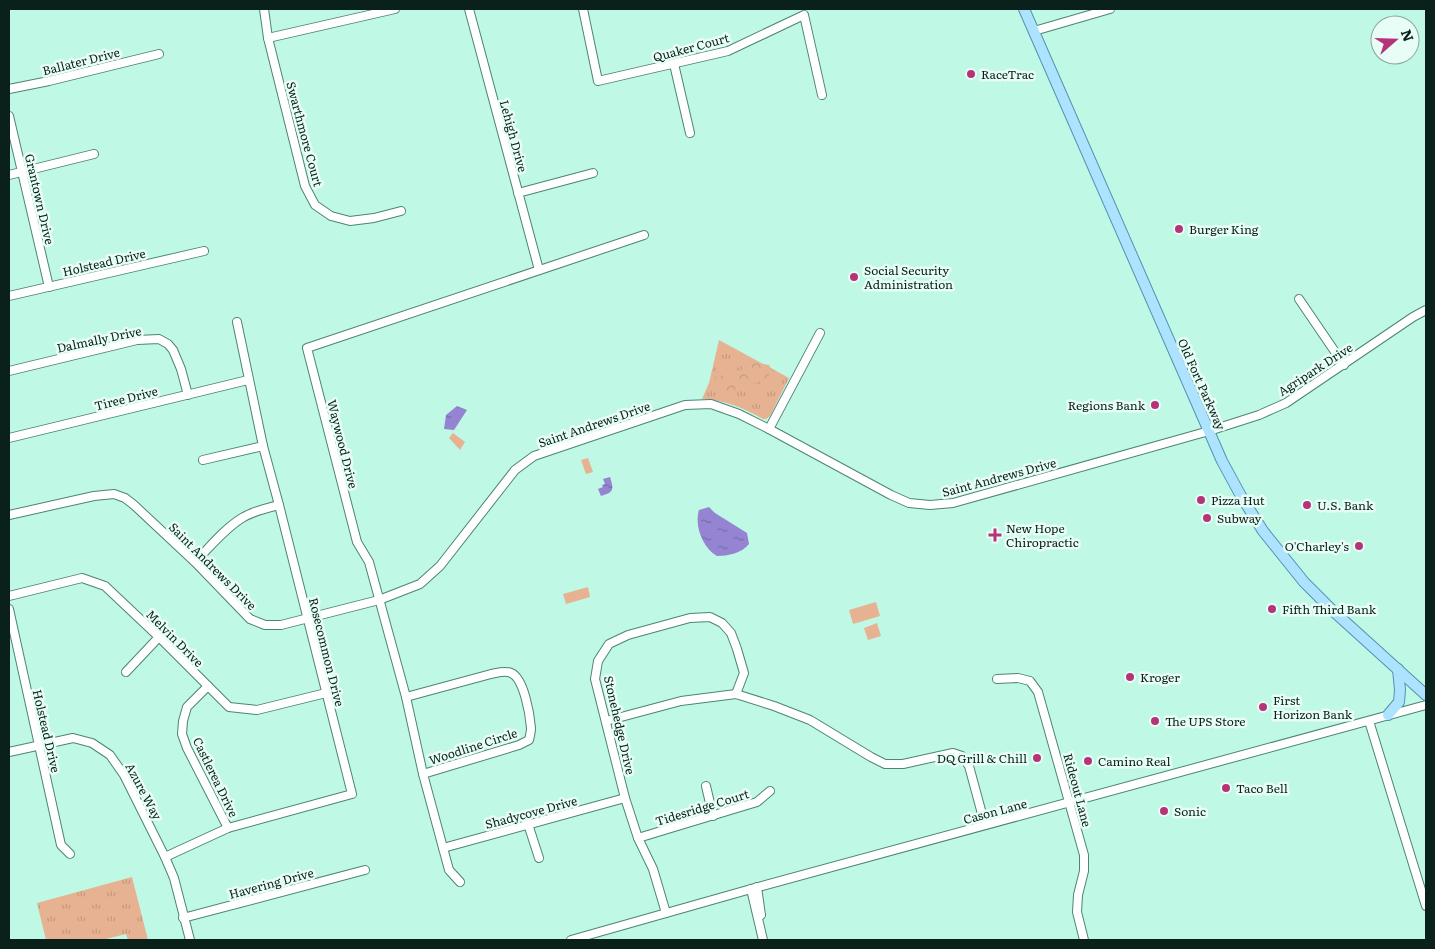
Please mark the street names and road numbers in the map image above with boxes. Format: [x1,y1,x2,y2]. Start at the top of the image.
street label: Quaker Court [651,28,731,66]
street label: Ballater Drive [40,43,122,79]
street label: Swarthmore Court [282,79,328,189]
street label: Lehigh Drive [496,98,532,174]
street label: Grantown Drive [21,152,59,246]
street label: Holstead Drive [61,244,147,280]
street label: Dalmally Drive [55,321,143,357]
street label: Old Fort Parkway [1174,335,1230,433]
street label: Agripark Drive [1274,338,1356,400]
street label: Tiree Drive [92,381,160,415]
street label: Saint Andrews Drive [536,396,652,452]
street label: Waywood Drive [323,398,363,490]
street label: Saint Andrews Drive [940,453,1058,501]
street label: Saint Andrews Drive [165,518,261,614]
street label: Rosecommon Drive [305,596,349,708]
street label: Melvin Drive [142,605,208,671]
street label: Stonehedge Drive [600,674,640,776]
street label: Holstead Drive [29,688,65,774]
street label: Woodline Circle [427,723,519,769]
street label: Castlerea Drive [189,734,243,820]
street label: Rideout Lane [1060,751,1096,829]
street label: Azure Way [121,759,167,823]
street label: Tidesridge Court [653,784,751,830]
street label: Shadycove Drive [483,791,579,833]
street label: Cason Lane [961,794,1029,828]
street label: Havering Drive [227,863,315,903]

